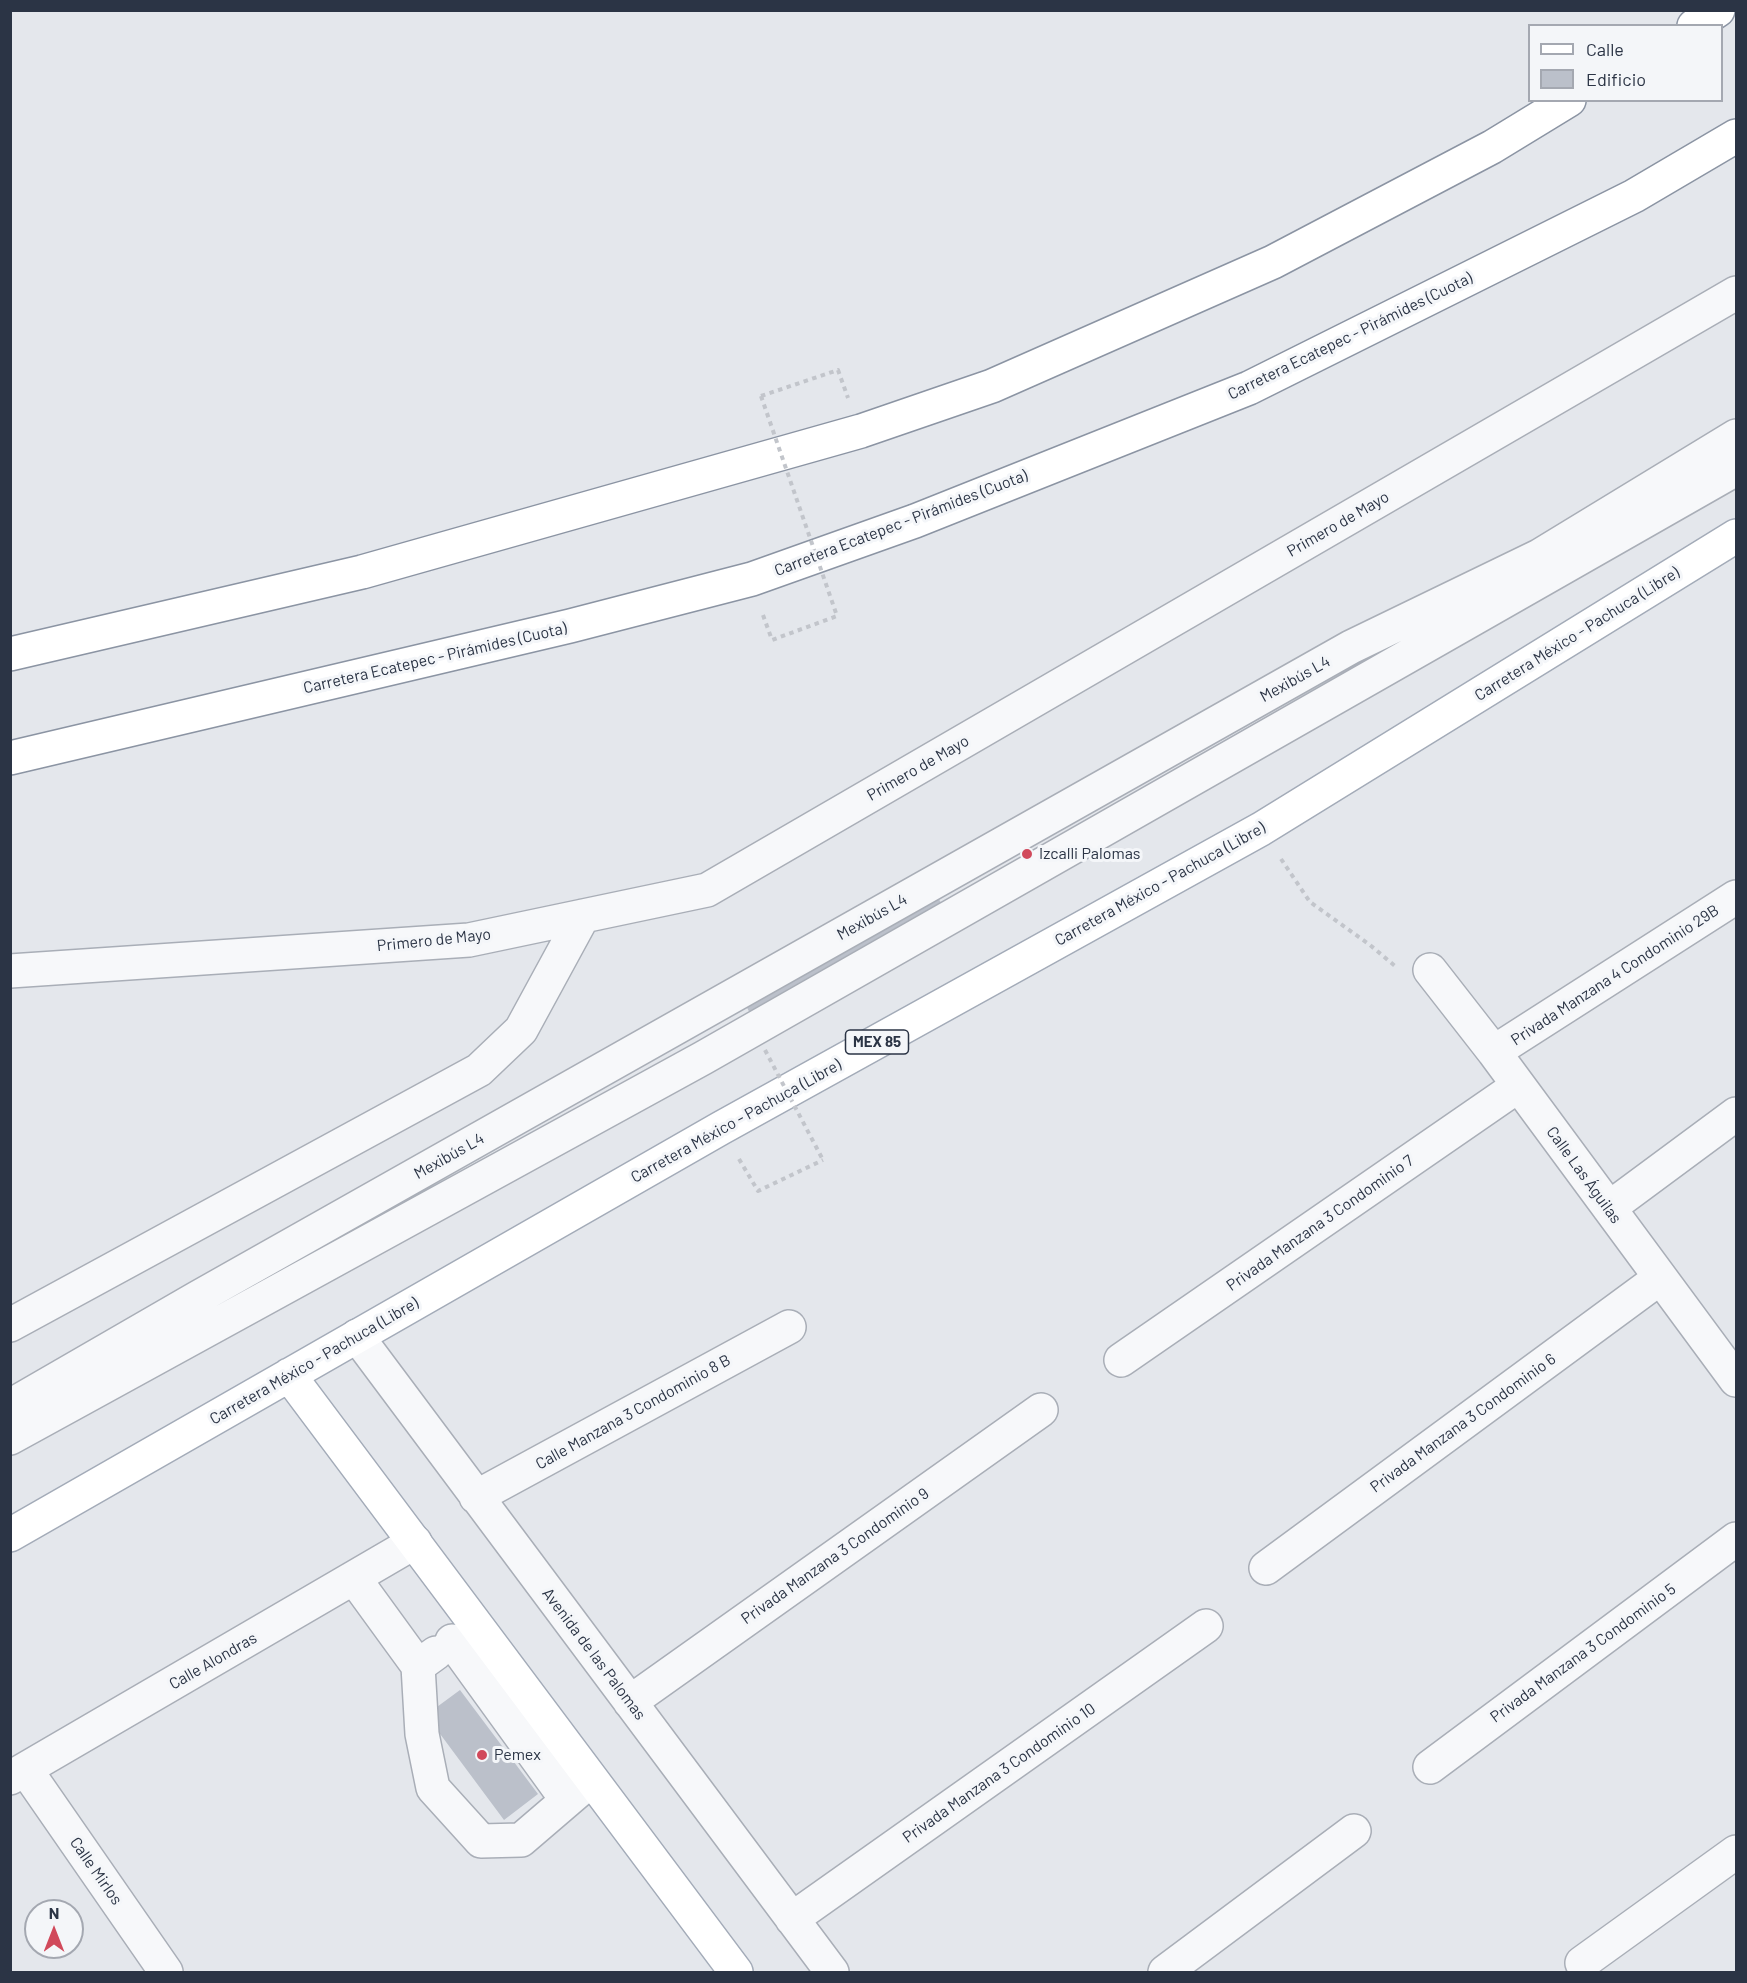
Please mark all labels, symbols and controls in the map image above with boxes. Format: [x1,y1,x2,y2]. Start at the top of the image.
legend [1528,24,1723,102]
text: Calle [1586,38,1624,60]
text: Edificio [1586,68,1646,90]
street label: Carretera Ecatepec - Pirámides (Cuota) [1225,268,1475,404]
street label: Carretera Ecatepec - Pirámides (Cuota) [772,466,1030,580]
street label: Primero de Mayo [1284,487,1392,561]
street label: Carretera México - Pachuca (Libre) [1471,563,1683,705]
street label: Carretera Ecatepec - Pirámides (Cuota) [301,618,569,698]
street label: Mexibús L4 [1256,652,1334,706]
street label: Primero de Mayo [864,731,972,805]
street label: Carretera México - Pachuca (Libre) [1051,818,1269,950]
place label: Izcalli Palomas [1039,844,1141,864]
marker: Izcalli Palomas [1020,847,1034,861]
street label: Mexibús L4 [833,890,911,944]
street label: Privada Manzana 4 Condominio 29B [1507,901,1723,1049]
street label: Primero de Mayo [376,924,492,956]
road number: MEX 85 [846,1030,908,1054]
street label: Carretera México - Pachuca (Libre) [627,1055,845,1187]
street label: Calle Las Águilas [1542,1123,1626,1227]
street label: Mexibús L4 [410,1129,488,1183]
street label: Privada Manzana 3 Condominio 7 [1223,1151,1417,1295]
street label: Carretera México - Pachuca (Libre) [206,1293,422,1429]
street label: Privada Manzana 3 Condominio 6 [1366,1349,1560,1497]
street label: Calle Manzana 3 Condominio 8 B [532,1350,734,1474]
street label: Privada Manzana 3 Condominio 9 [737,1484,933,1628]
street label: Privada Manzana 3 Condominio 5 [1487,1579,1679,1727]
street label: Avenida de las Palomas [538,1584,650,1724]
street label: Calle Alondras [166,1628,260,1694]
street label: Privada Manzana 3 Condominio 10 [899,1699,1099,1847]
place label: Pemex [494,1745,541,1765]
marker: Pemex [475,1748,489,1762]
street label: Calle Mirlos [66,1833,126,1909]
north arrow [24,1899,84,1959]
text: N [49,1903,59,1922]

